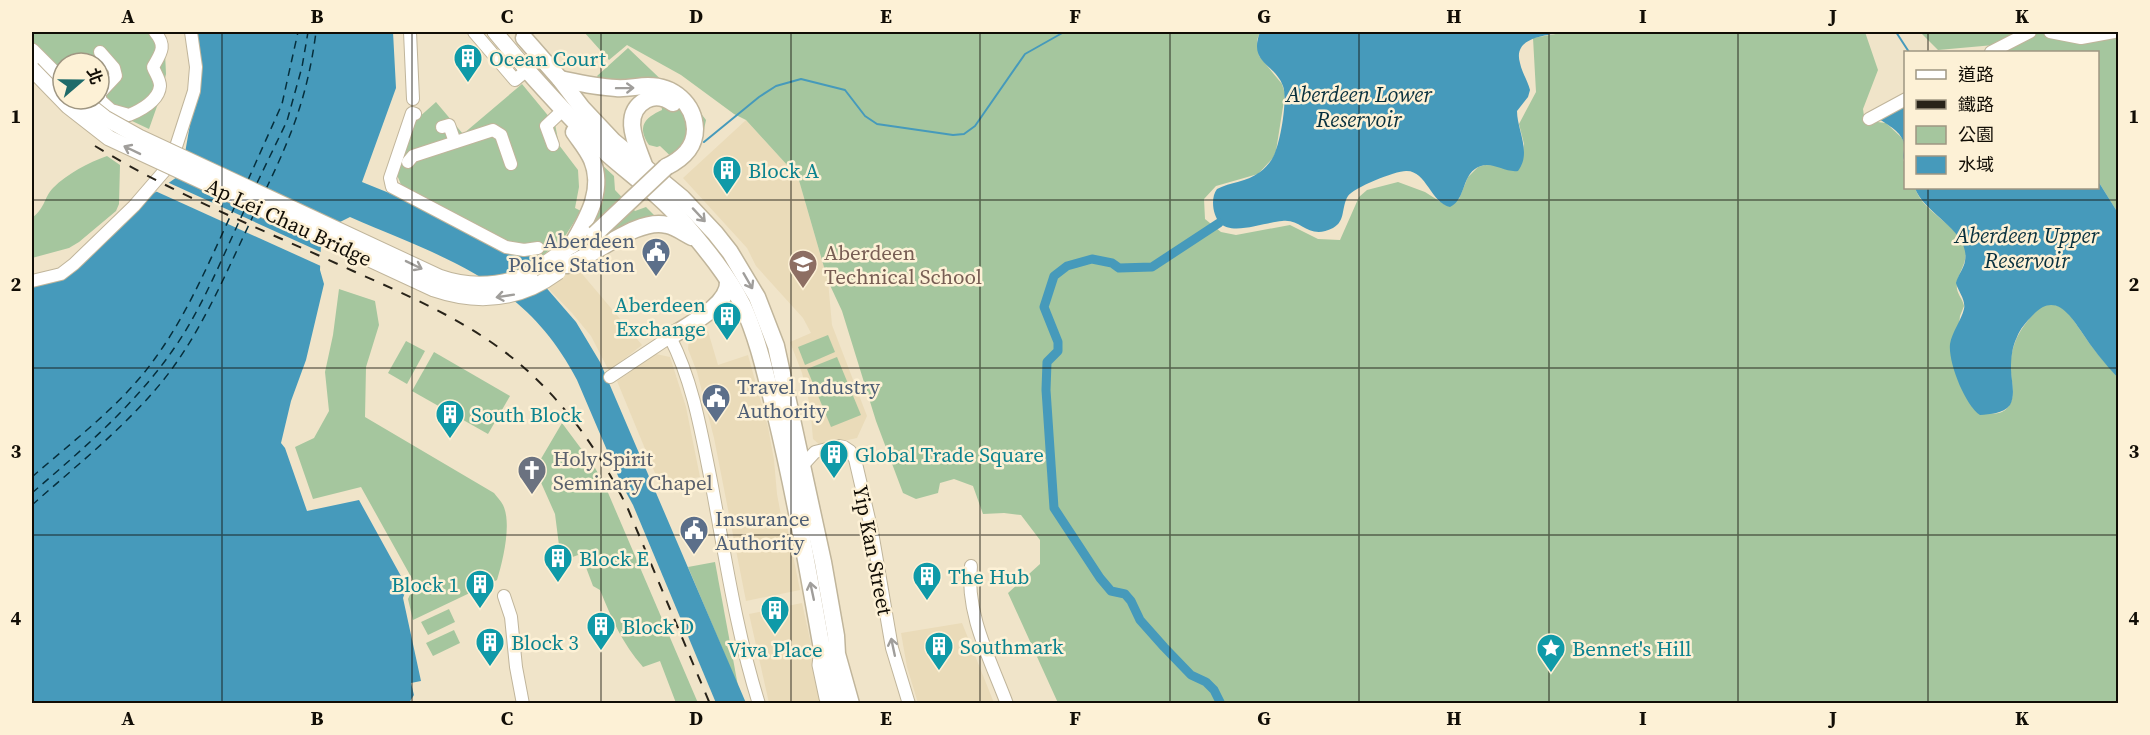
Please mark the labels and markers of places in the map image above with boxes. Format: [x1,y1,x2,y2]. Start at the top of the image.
building icon: Ocean Court [452,42,484,84]
place label: Ocean Court [489,44,606,73]
building icon: Block A [711,154,743,196]
place label: Block A [748,156,819,185]
place label: Aberdeen Police Station [508,226,635,279]
public building icon: Aberdeen Police Station [640,236,672,278]
place label: Aberdeen Technical School [824,238,982,291]
school or university icon: Aberdeen Technical School [787,248,819,290]
place label: Aberdeen Exchange [615,290,706,343]
building icon: Aberdeen Exchange [711,300,743,342]
place label: Travel Industry Authority [737,372,880,425]
public building icon: Travel Industry Authority [700,382,732,424]
building icon: South Block [434,398,466,440]
place label: South Block [471,400,582,429]
building icon: Global Trade Square [818,438,850,480]
place label: Global Trade Square [855,440,1044,469]
place label: Holy Spirit Seminary Chapel [553,444,713,497]
church icon: Holy Spirit Seminary Chapel [516,454,548,496]
place label: Insurance Authority [715,504,810,557]
public building icon: Insurance Authority [678,514,710,556]
building icon: Block E [542,542,574,584]
place label: Block E [579,544,649,573]
building icon: The Hub [911,560,943,602]
place label: The Hub [948,562,1029,591]
building icon: Block 1 [464,568,496,610]
place label: Block 1 [391,570,459,599]
building icon: Viva Place [759,594,791,636]
building icon: Block D [585,610,617,652]
place label: Block D [622,612,694,641]
building icon: Block 3 [474,626,506,668]
place label: Block 3 [511,628,579,657]
building icon: Southmark [923,630,955,672]
place label: Southmark [960,632,1064,661]
place icon: Bennet's Hill [1535,632,1567,674]
place label: Bennet's Hill [1572,634,1692,663]
place label: Viva Place [727,635,823,664]

